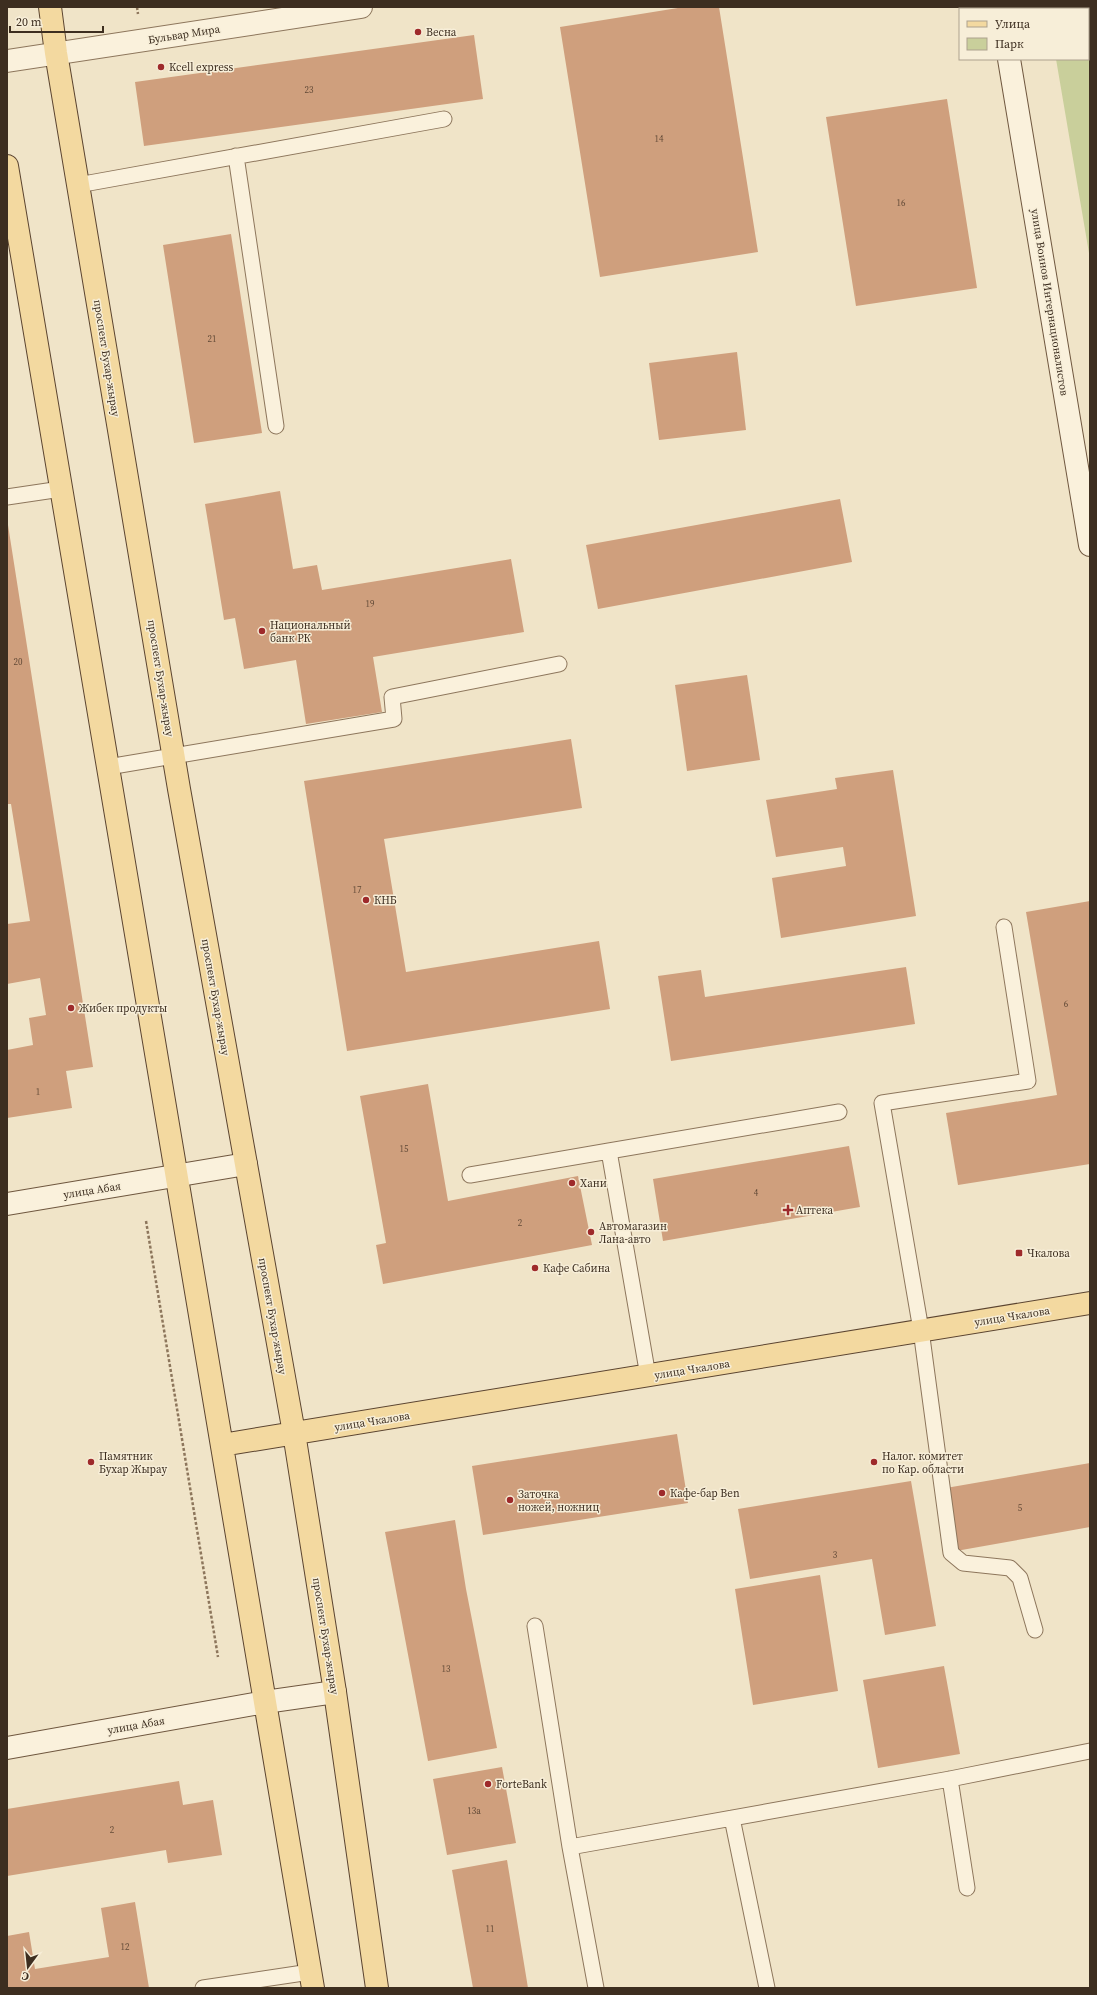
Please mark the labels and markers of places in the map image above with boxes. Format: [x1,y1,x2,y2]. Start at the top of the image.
place label: Весна [426,25,457,40]
marker: Весна [413,27,423,37]
place label: Kcell express [169,60,234,75]
marker: Kcell express [156,62,166,72]
place label: Национальный банк РК [270,618,351,646]
marker: Национальный банк РК [257,626,267,636]
place label: КНБ [374,893,397,908]
marker: КНБ [361,895,371,905]
place label: Жибек продукты [79,1001,167,1016]
marker: Жибек продукты [66,1003,76,1013]
place label: Хани [580,1176,607,1191]
marker: Хани [567,1178,577,1188]
place label: Аптека [796,1203,833,1218]
marker: Аптека [783,1205,793,1215]
place label: Автомагазин Лана-авто [599,1219,667,1247]
marker: Автомагазин Лана-авто [586,1227,596,1237]
place label: Чкалова [1027,1246,1070,1261]
marker: Чкалова [1014,1248,1024,1258]
place label: Кафе Сабина [543,1261,611,1276]
marker: Кафе Сабина [530,1263,540,1273]
place label: Памятник Бухар Жырау [99,1449,167,1477]
place label: Налог. комитет по Кар. области [882,1449,964,1477]
marker: Памятник Бухар Жырау [86,1457,96,1467]
marker: Налог. комитет по Кар. области [869,1457,879,1467]
place label: Кафе-бар Ben [670,1486,740,1501]
place label: Заточка ножей, ножниц [518,1487,599,1515]
marker: Кафе-бар Ben [657,1488,667,1498]
marker: Заточка ножей, ножниц [505,1495,515,1505]
place label: ForteBank [496,1777,548,1792]
marker: ForteBank [483,1779,493,1789]

